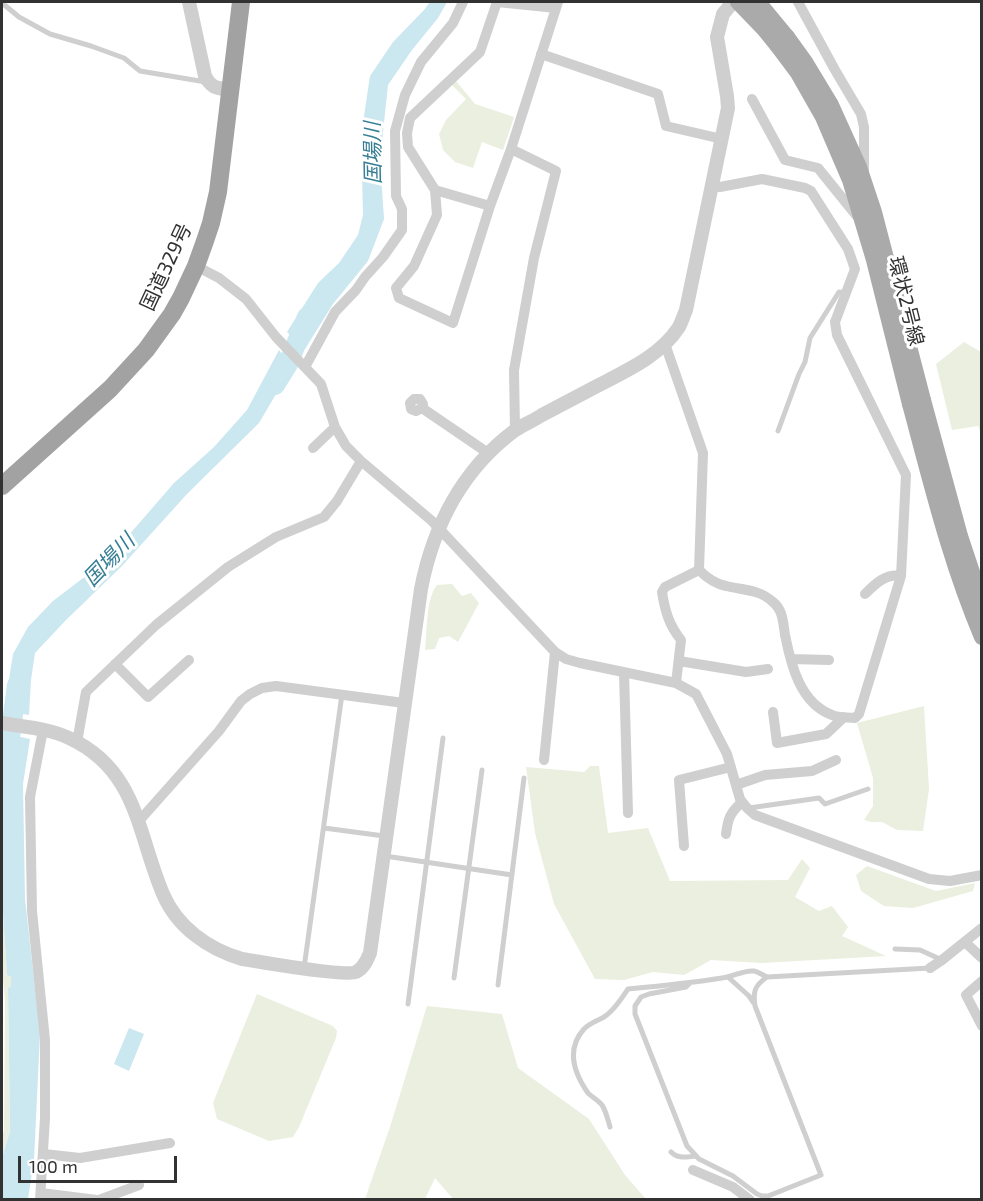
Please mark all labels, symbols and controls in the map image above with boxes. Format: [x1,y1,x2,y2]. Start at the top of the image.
water label: 国場川 [360,121,386,185]
street label: 国道329号 [135,219,197,315]
street label: 環状2号線 [883,254,929,348]
water label: 国場川 [78,529,140,591]
scale bar [21,1144,180,1182]
text: 100 m [29,1155,78,1177]

